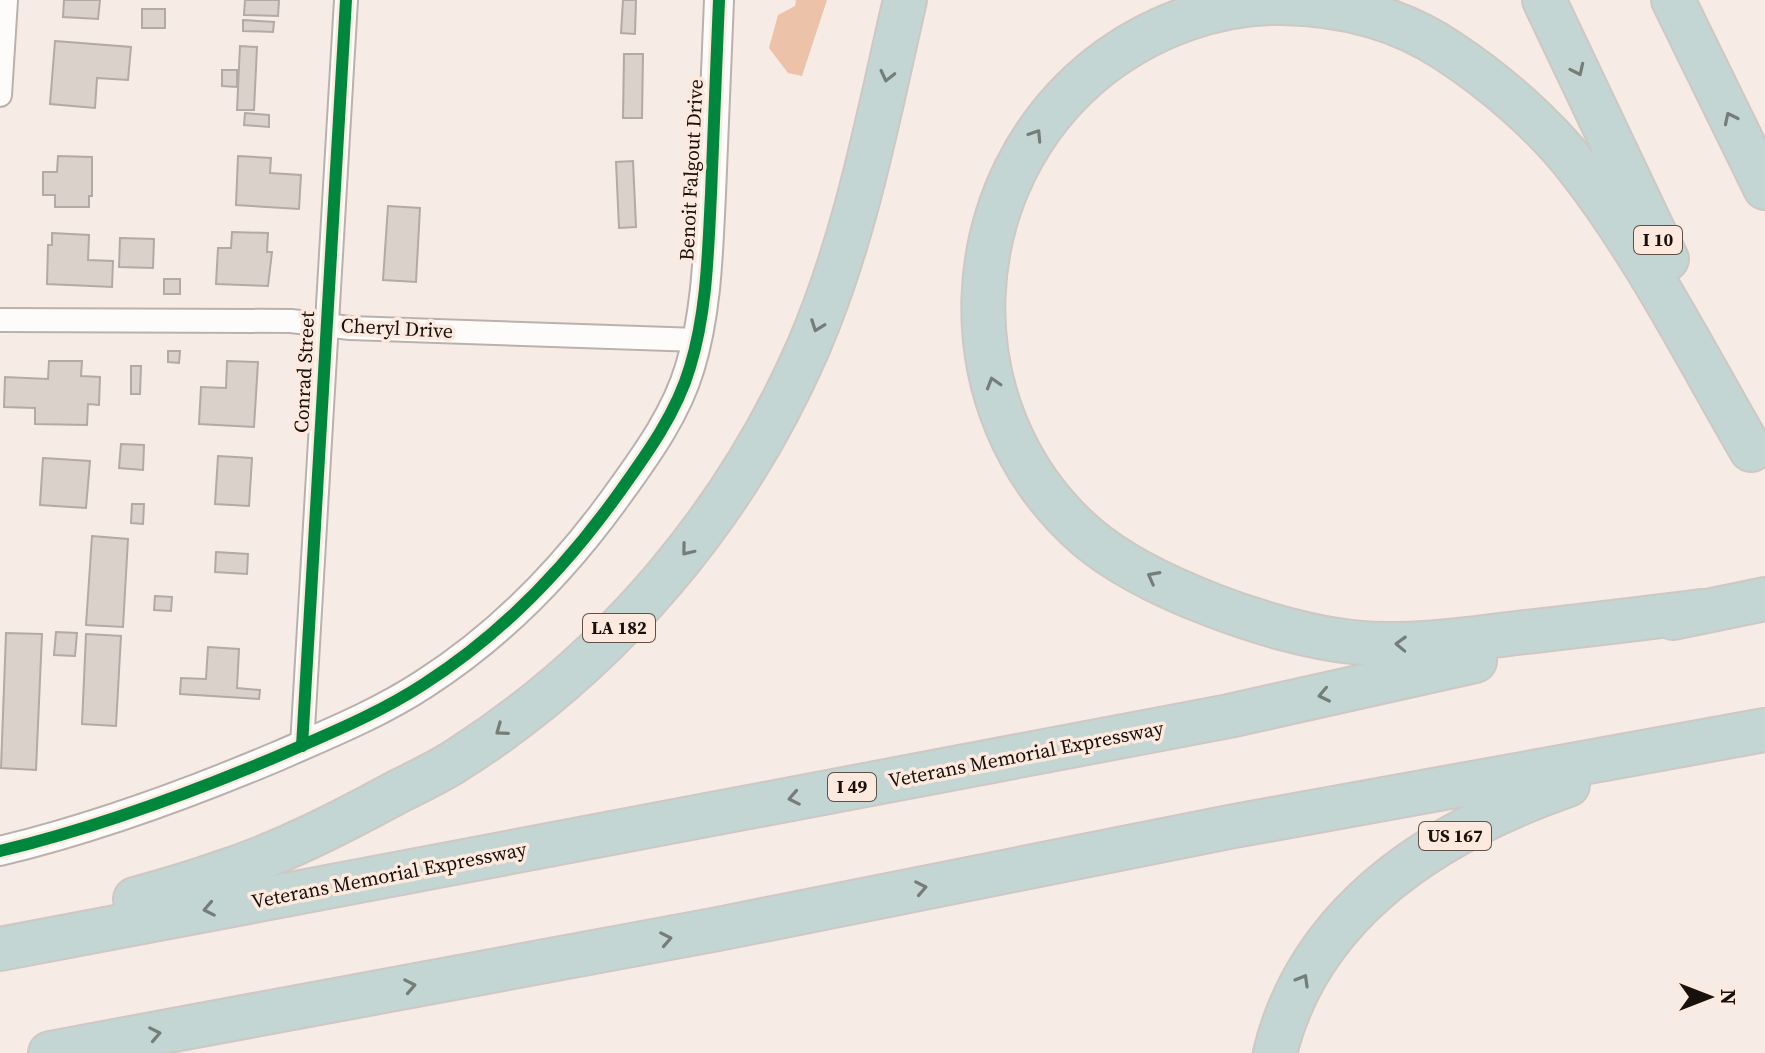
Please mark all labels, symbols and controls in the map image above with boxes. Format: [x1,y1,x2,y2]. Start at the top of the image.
one-way arrow [1568,62,1584,77]
one-way arrow [880,69,897,82]
street label: Benoit Falgout Drive [672,79,710,261]
one-way arrow [1725,112,1740,127]
one-way arrow [1026,129,1041,143]
road number: I 10 [1634,226,1682,254]
street label: Conrad Street [287,310,321,434]
street label: Cheryl Drive [340,311,454,345]
one-way arrow [810,318,826,332]
one-way arrow [986,376,1002,390]
one-way arrow [682,541,696,556]
one-way arrow [1146,571,1161,586]
road number: LA 182 [583,614,655,642]
one-way arrow [1394,635,1407,652]
one-way arrow [1318,686,1332,703]
street label: Veterans Memorial Expressway [886,713,1167,794]
one-way arrow [495,721,510,735]
road number: I 49 [828,773,876,801]
one-way arrow [788,789,801,806]
road number: US 167 [1419,822,1491,850]
street label: Veterans Memorial Expressway [249,834,530,915]
one-way arrow [914,881,928,898]
one-way arrow [203,900,216,917]
one-way arrow [659,931,673,948]
north arrow [1669,957,1749,1037]
one-way arrow [1293,974,1309,989]
one-way arrow [403,979,417,996]
text: N [1714,989,1744,1005]
one-way arrow [148,1026,161,1043]

